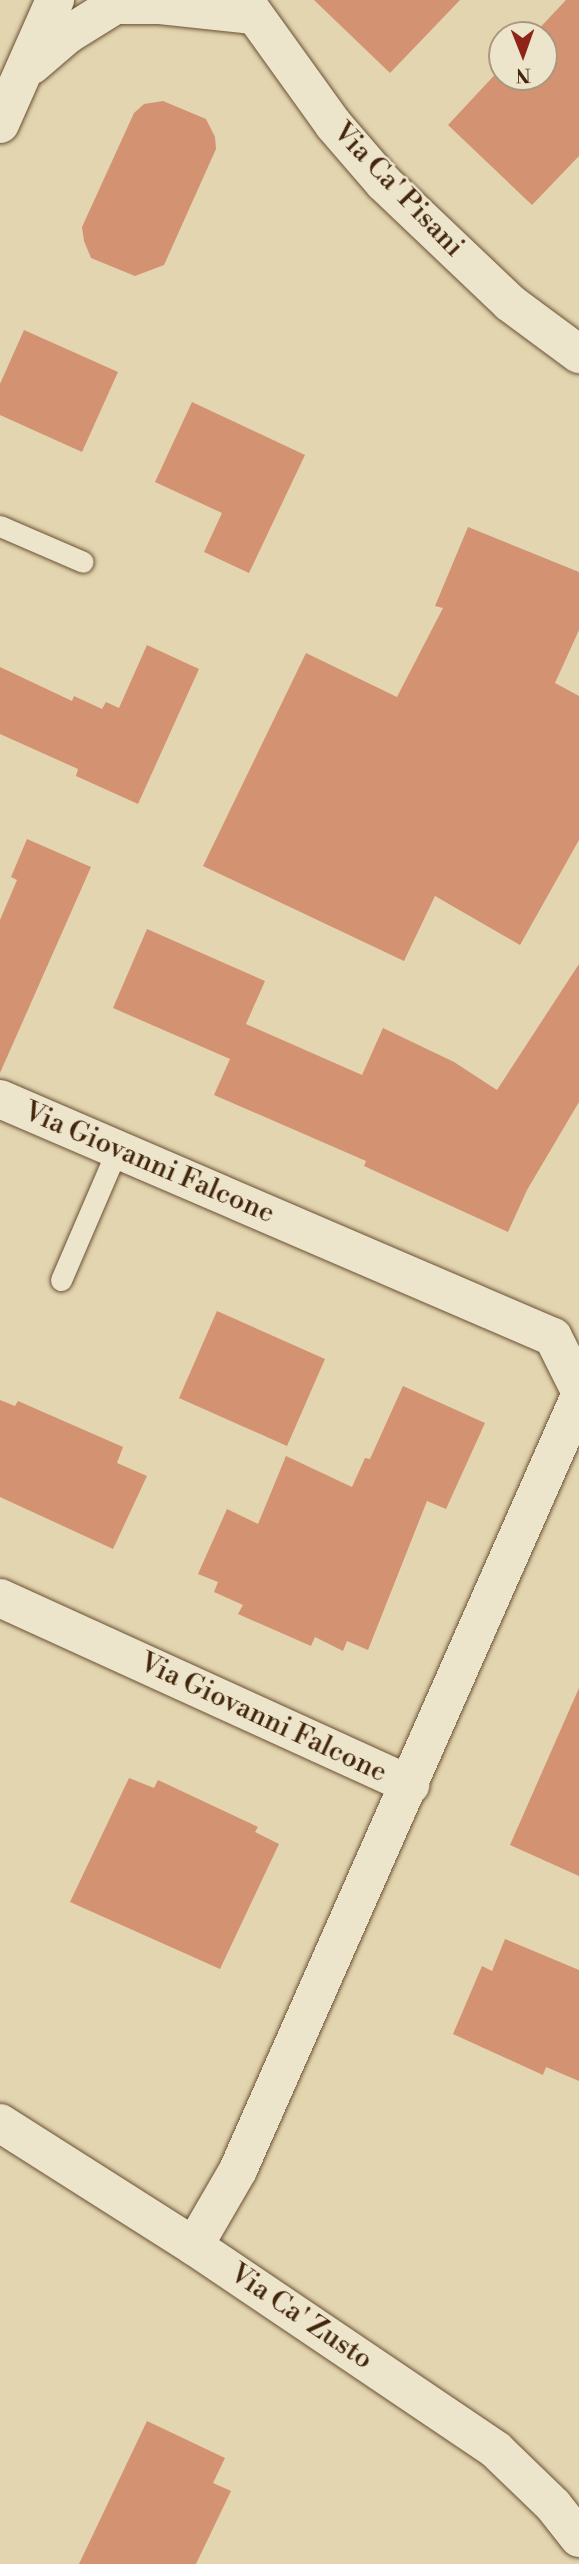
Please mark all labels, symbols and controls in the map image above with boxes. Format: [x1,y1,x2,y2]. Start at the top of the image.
north arrow [488,21,558,91]
text: N [516,63,531,87]
street label: Via Ca' Pisani [326,116,470,264]
street label: Via Giovanni Falcone [19,1095,279,1231]
street label: Via Giovanni Falcone [134,1646,392,1790]
street label: Via Ca' Zusto [223,2257,379,2377]

